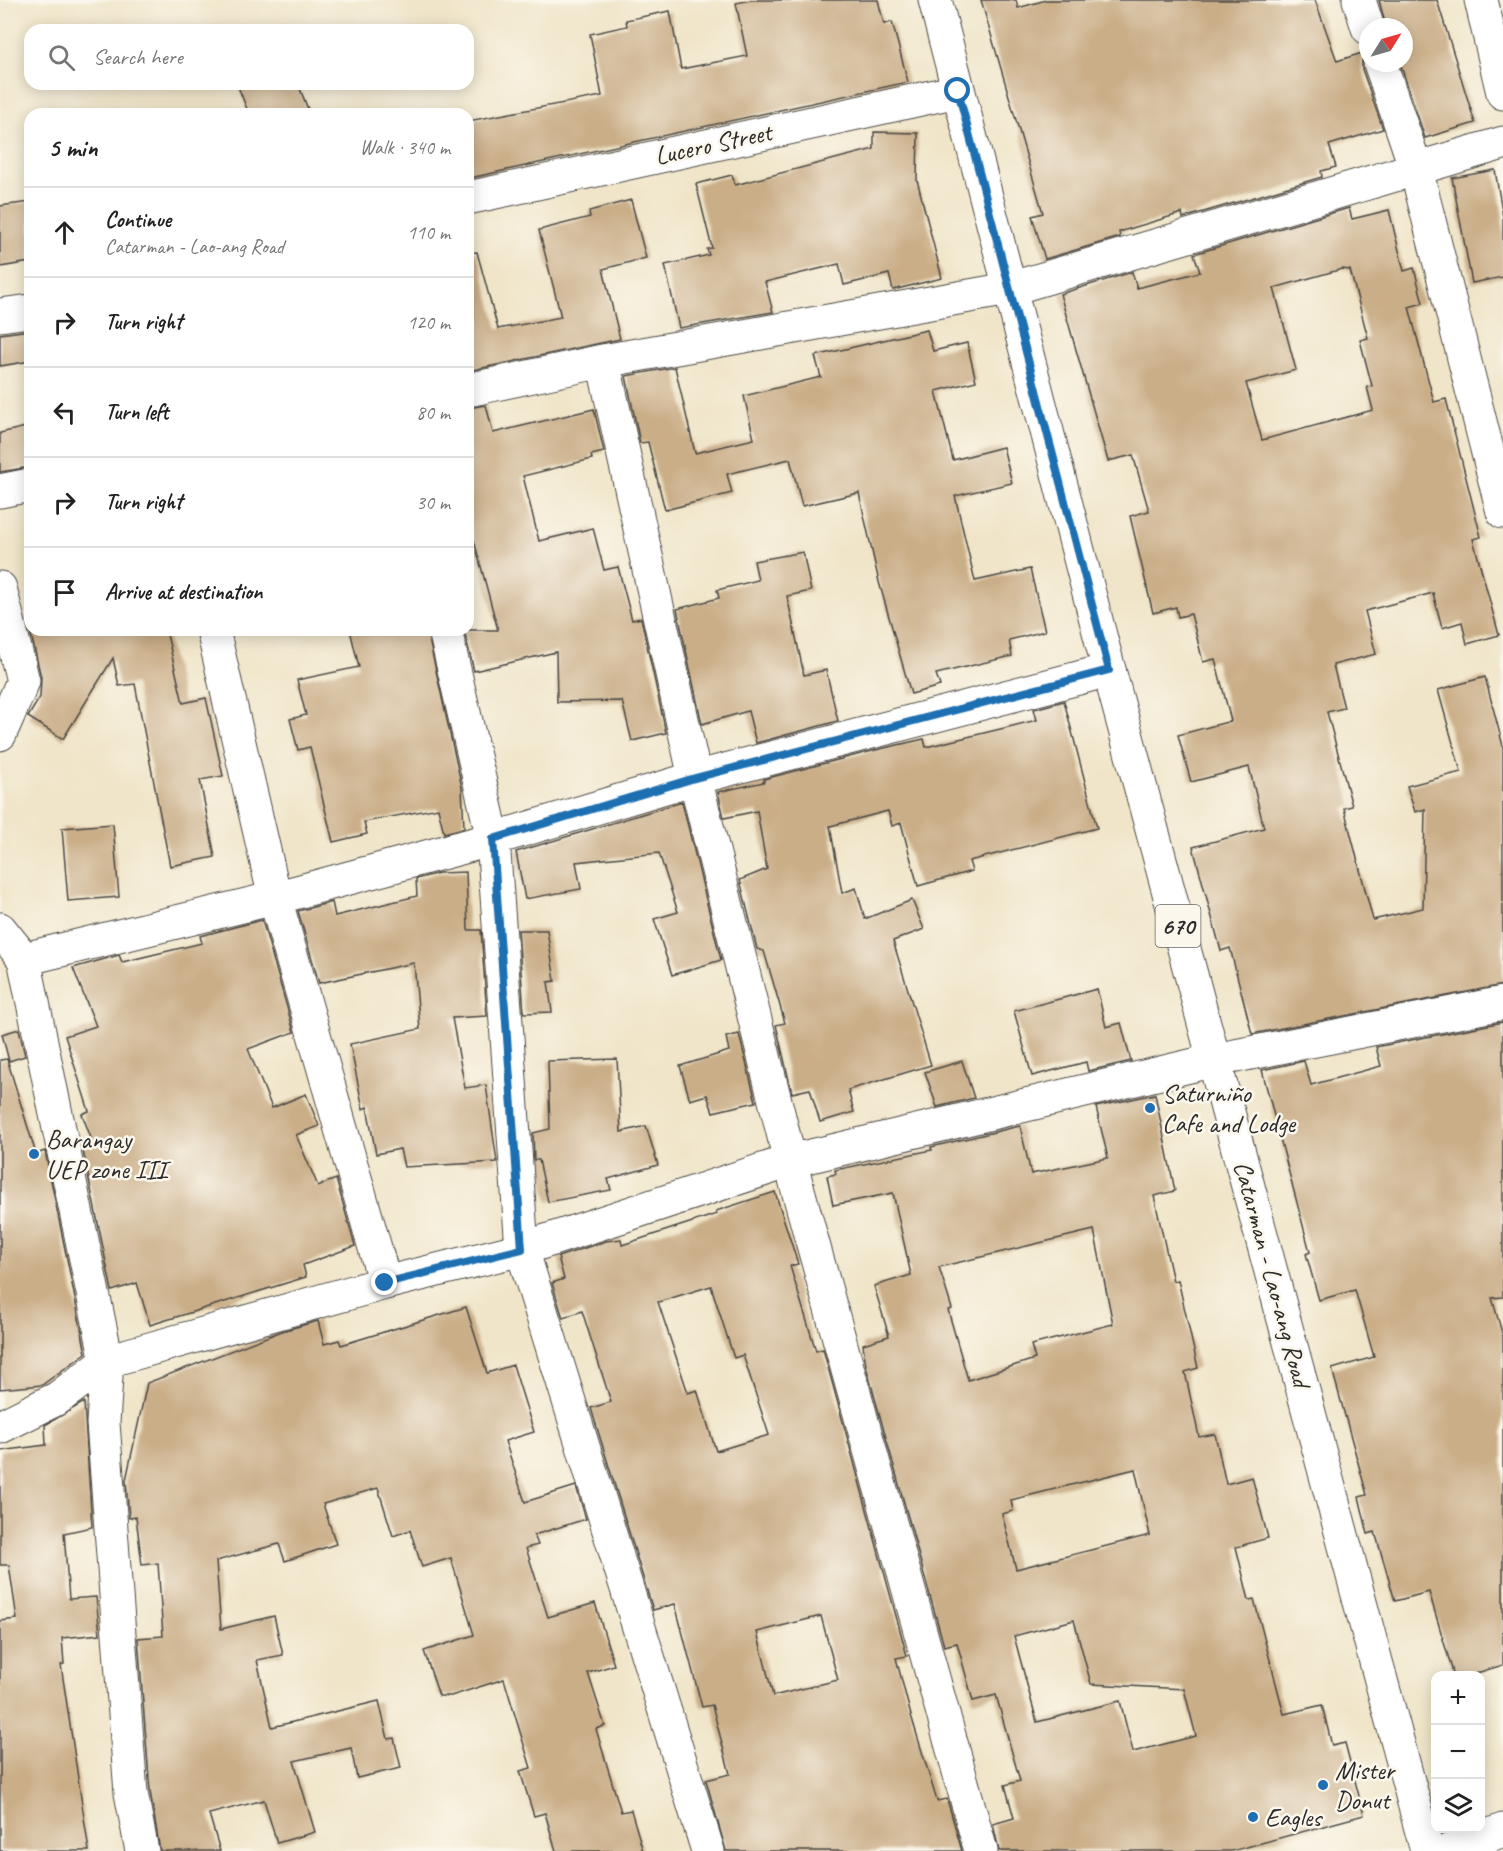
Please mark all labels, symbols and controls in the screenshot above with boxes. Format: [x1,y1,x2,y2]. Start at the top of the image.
north arrow [1359,18,1413,72]
search box [24,24,474,90]
icon: search [45,41,78,74]
text: Search here [93,43,183,71]
route start [944,77,970,103]
street label: Lucero Street [652,115,777,172]
text: 5 min [48,131,97,164]
text: Walk · 340 m [360,135,450,160]
text: Continue [105,206,171,234]
icon: ahead [48,216,81,249]
text: 110 m [407,220,450,245]
text: Catarman - Lao-ang Road [105,234,284,259]
icon: right [48,306,81,339]
text: Turn right [105,308,182,336]
text: 120 m [407,310,450,335]
icon: left [48,396,81,429]
text: Turn left [105,398,169,426]
text: 80 m [416,400,450,425]
icon: right [48,486,81,519]
text: Turn right [105,488,182,516]
text: 30 m [416,490,450,515]
icon: arrive [48,576,81,609]
text: Arrive at destination [105,578,262,606]
road number: 670 [1156,905,1200,947]
place label: Saturniño Cafe and Lodge [1162,1077,1297,1140]
marker: Saturniño Cafe and Lodge [1143,1101,1157,1115]
place label: Barangay UEP zone III [46,1123,172,1186]
marker: Barangay UEP zone III [27,1147,41,1161]
street label: Catarman - Lao-ang Road [1226,1157,1319,1394]
route end [371,1269,397,1295]
map controls [1431,1671,1485,1833]
button: + [1431,1671,1485,1725]
button: − [1431,1725,1485,1779]
place label: Mister Donut [1335,1754,1397,1817]
marker: Mister Donut [1316,1778,1330,1792]
button: layers [1431,1779,1485,1833]
place label: Eagles [1265,1801,1323,1834]
marker: Eagles [1246,1810,1260,1824]

